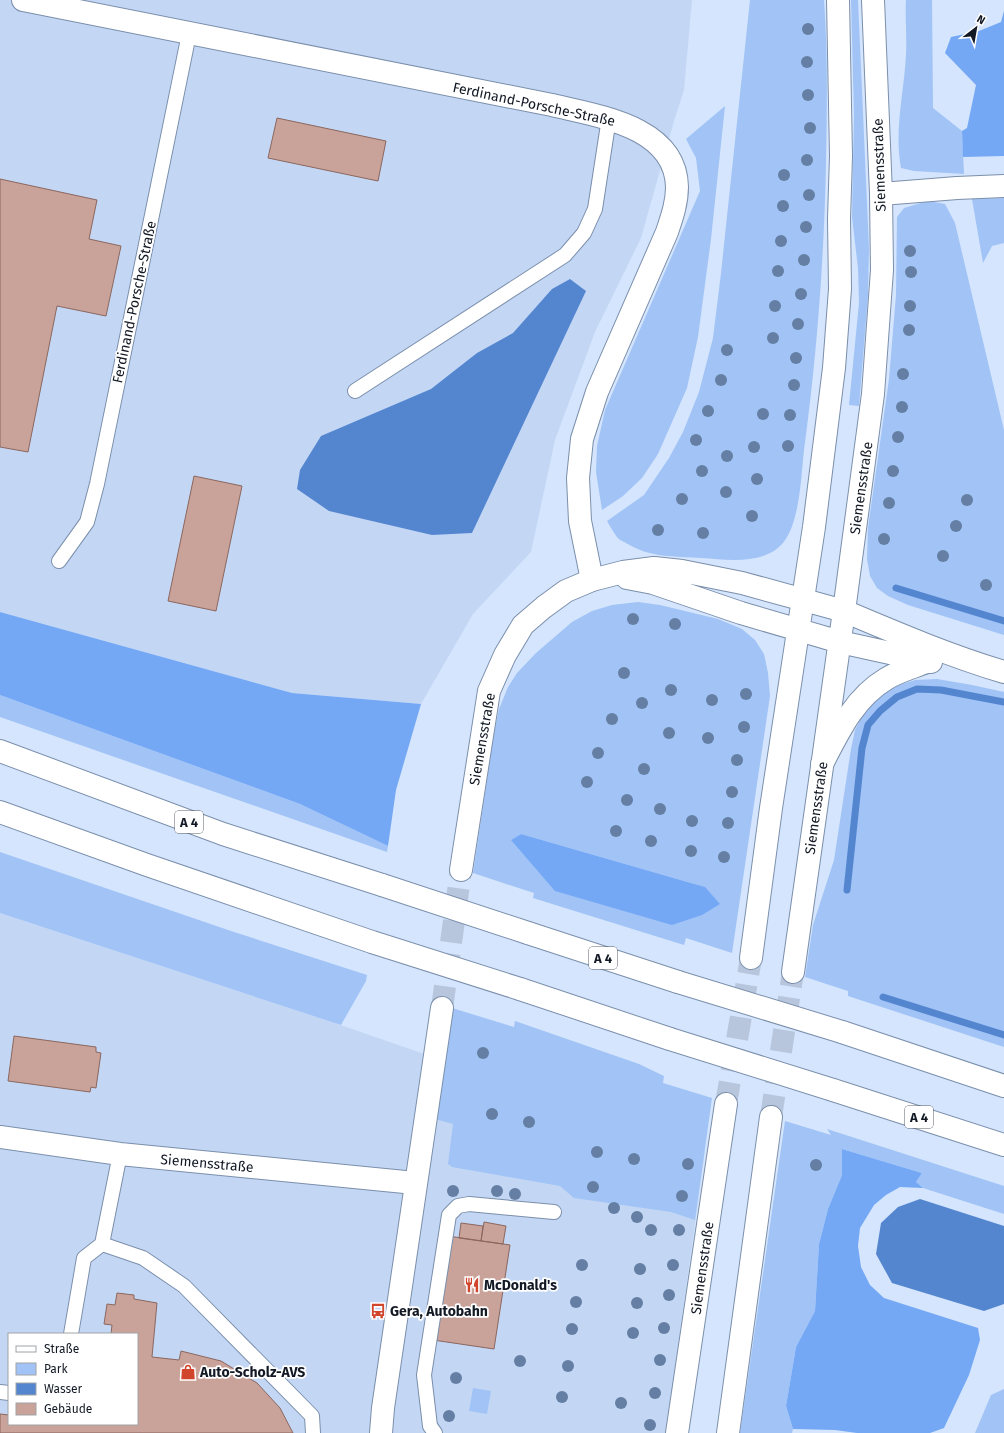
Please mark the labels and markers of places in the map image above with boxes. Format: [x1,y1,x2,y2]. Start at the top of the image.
restaurant icon: McDonald's [463,1276,481,1294]
place label: McDonald's [484,1277,557,1294]
bus stop icon: Gera, Autobahn [369,1302,387,1320]
place label: Gera, Autobahn [390,1303,488,1320]
shop icon: Auto-Scholz-AVS [179,1363,197,1381]
place label: Auto-Scholz-AVS [199,1364,305,1381]

